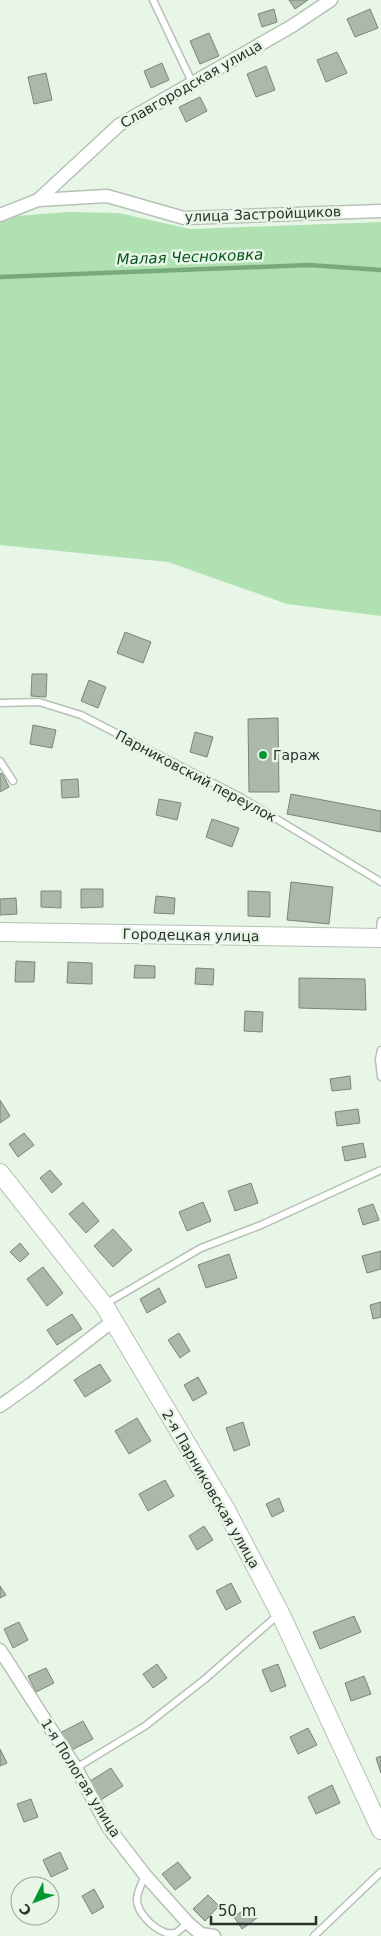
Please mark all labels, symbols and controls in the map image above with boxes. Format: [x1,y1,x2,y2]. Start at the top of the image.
street label: Славгородская улица [117,37,265,131]
street label: улица Застройщиков [185,203,341,225]
water label: Малая Чесноковка [116,245,264,269]
street label: Парниковский переулок [113,727,279,825]
place label: Гараж [273,747,321,763]
marker: Гараж [257,749,269,761]
street label: Городецкая улица [123,926,259,944]
street label: 2-я Парниковская улица [159,1407,263,1571]
street label: 1-я Пологая улица [38,1716,124,1840]
north arrow [10,1876,60,1926]
scale bar [211,1894,316,1926]
text: С [16,1901,35,1919]
text: 50 m [218,1902,256,1920]

